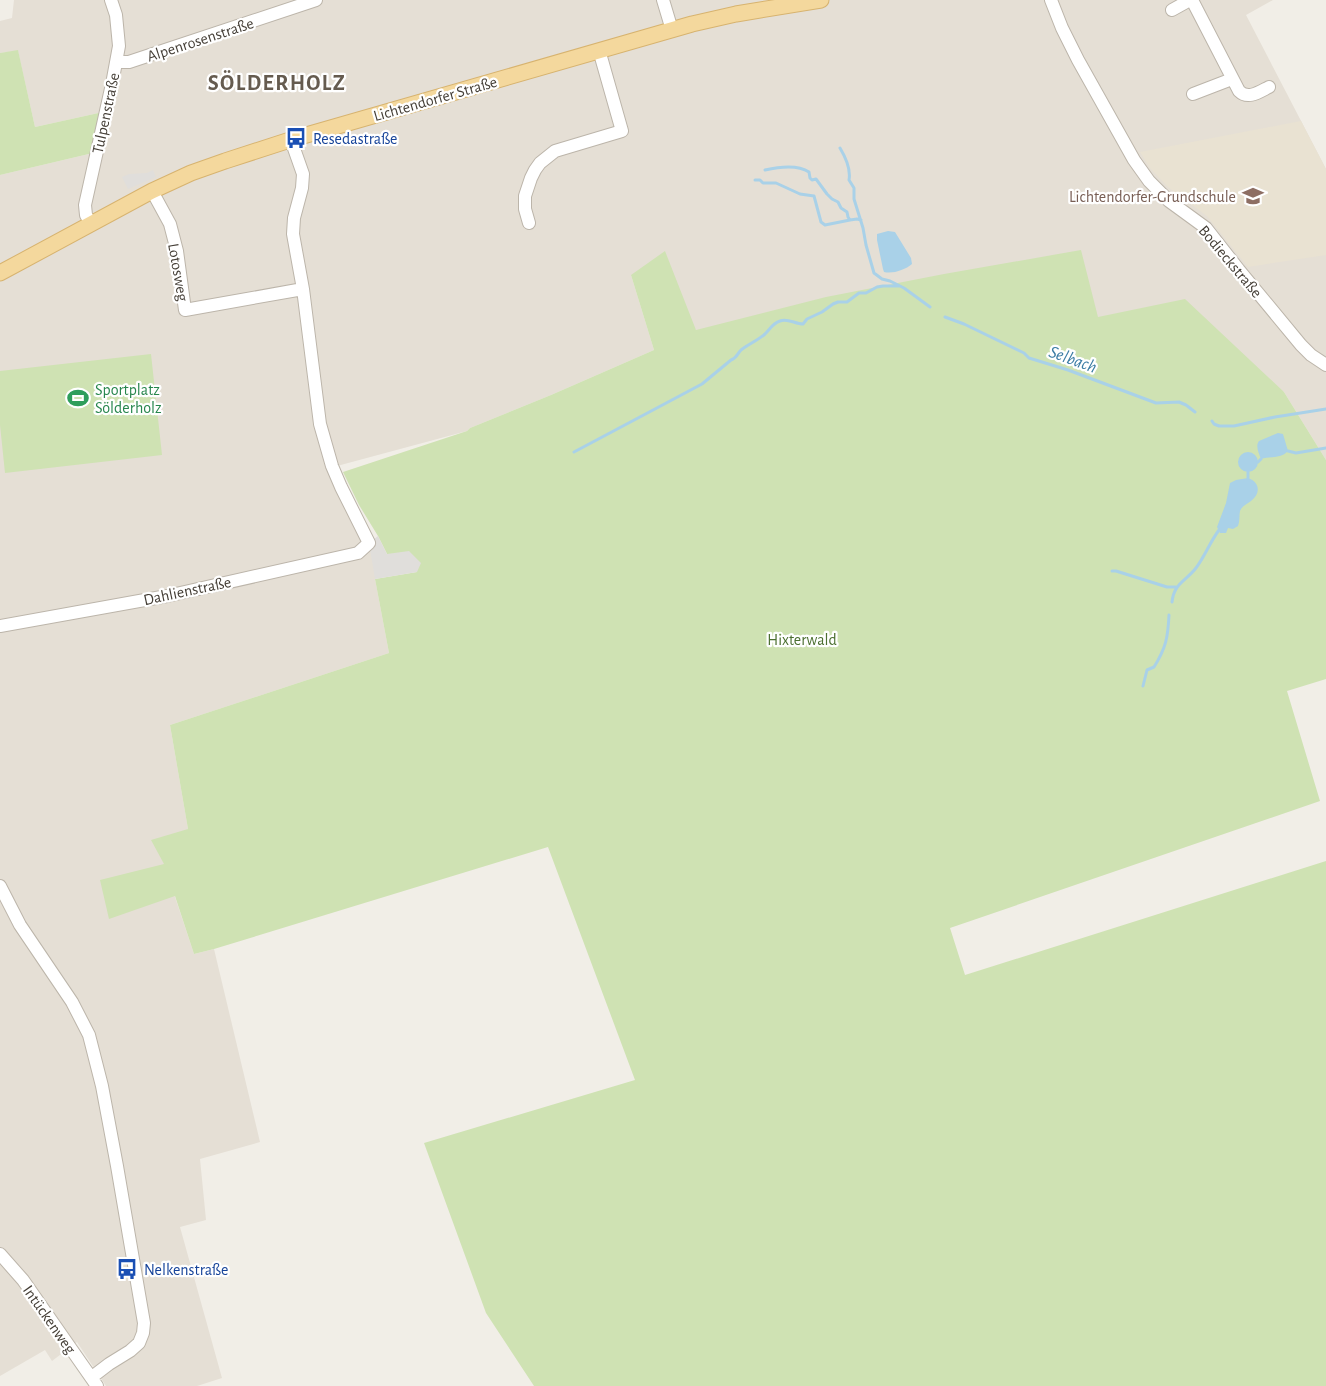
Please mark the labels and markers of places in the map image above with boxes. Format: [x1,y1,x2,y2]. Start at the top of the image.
bus stop icon: Resedastraße [284,126,308,150]
place label: Resedastraße [313,131,397,147]
school or university icon: Lichtendorfer-Grundschule [1241,184,1265,208]
place label: Lichtendorfer-Grundschule [1069,189,1236,205]
place label: Sportplatz Sölderholz [95,382,162,416]
sports icon: Sportplatz Sölderholz [66,386,90,410]
bus stop icon: Nelkenstraße [115,1257,139,1281]
place label: Nelkenstraße [144,1262,228,1278]

